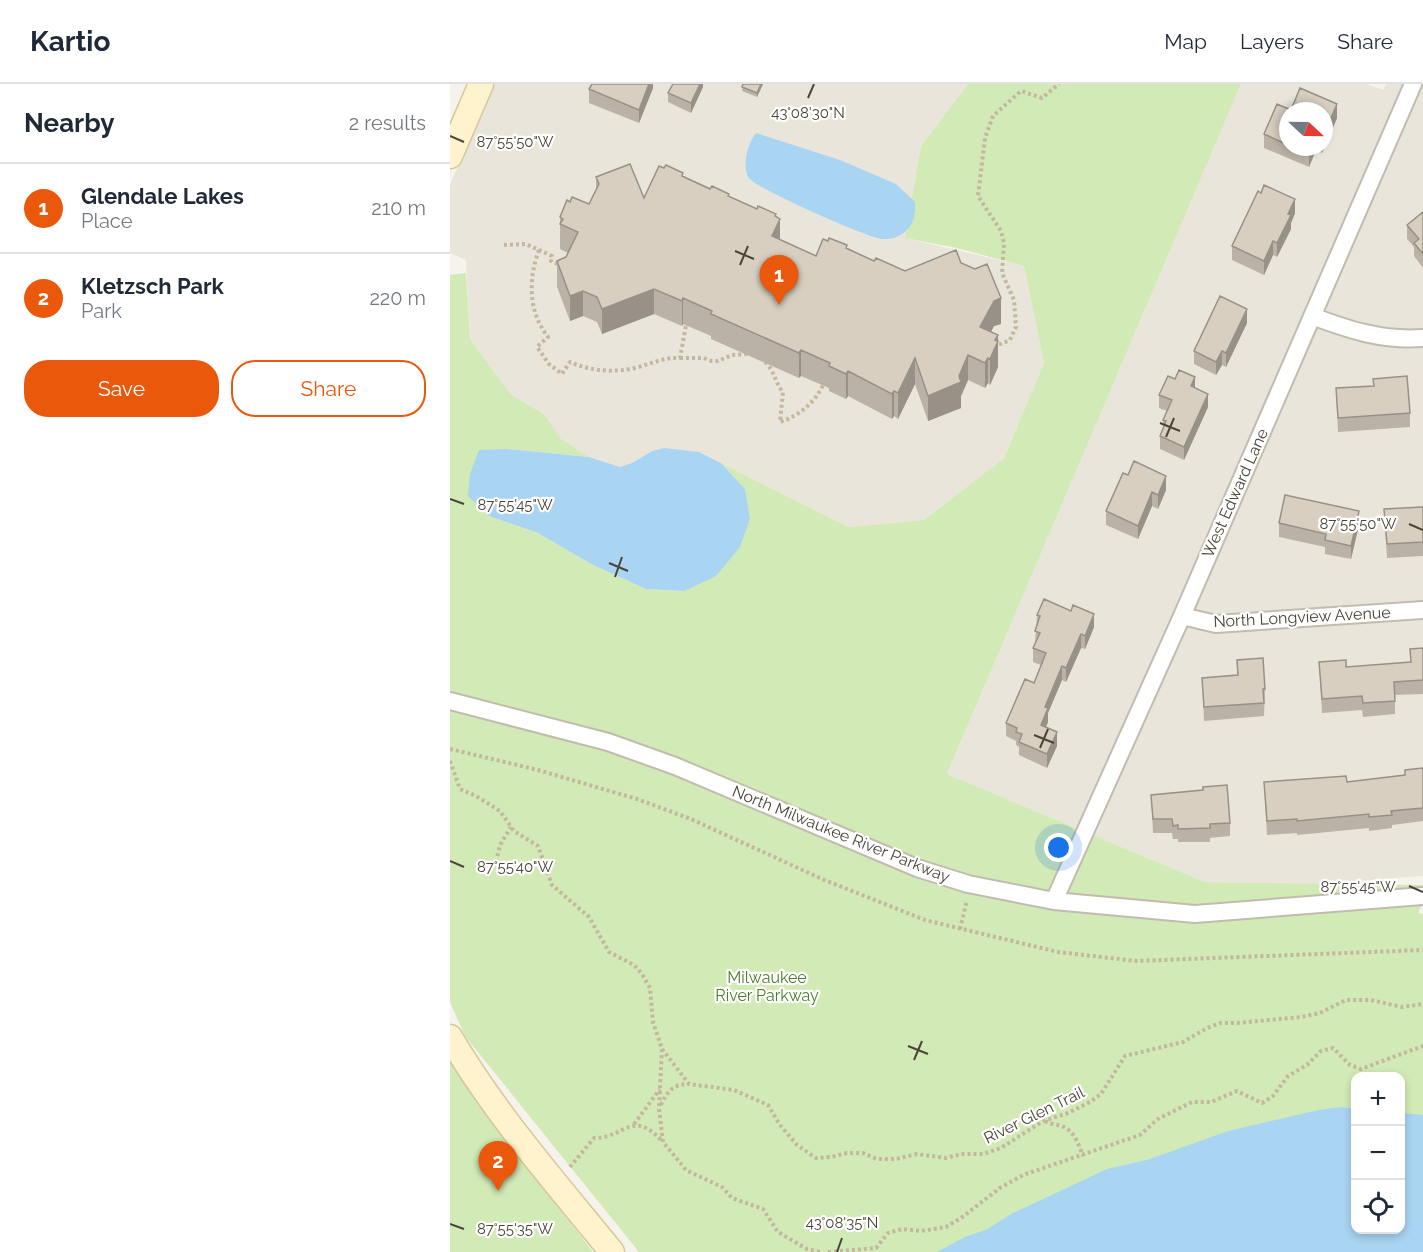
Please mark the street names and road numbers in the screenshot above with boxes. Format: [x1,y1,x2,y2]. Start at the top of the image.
street label: West Edward Lane [1198,425,1272,561]
street label: North Longview Avenue [1213,603,1391,631]
street label: North Milwaukee River Parkway [729,782,953,887]
street label: River Glen Trail [981,1082,1088,1148]

